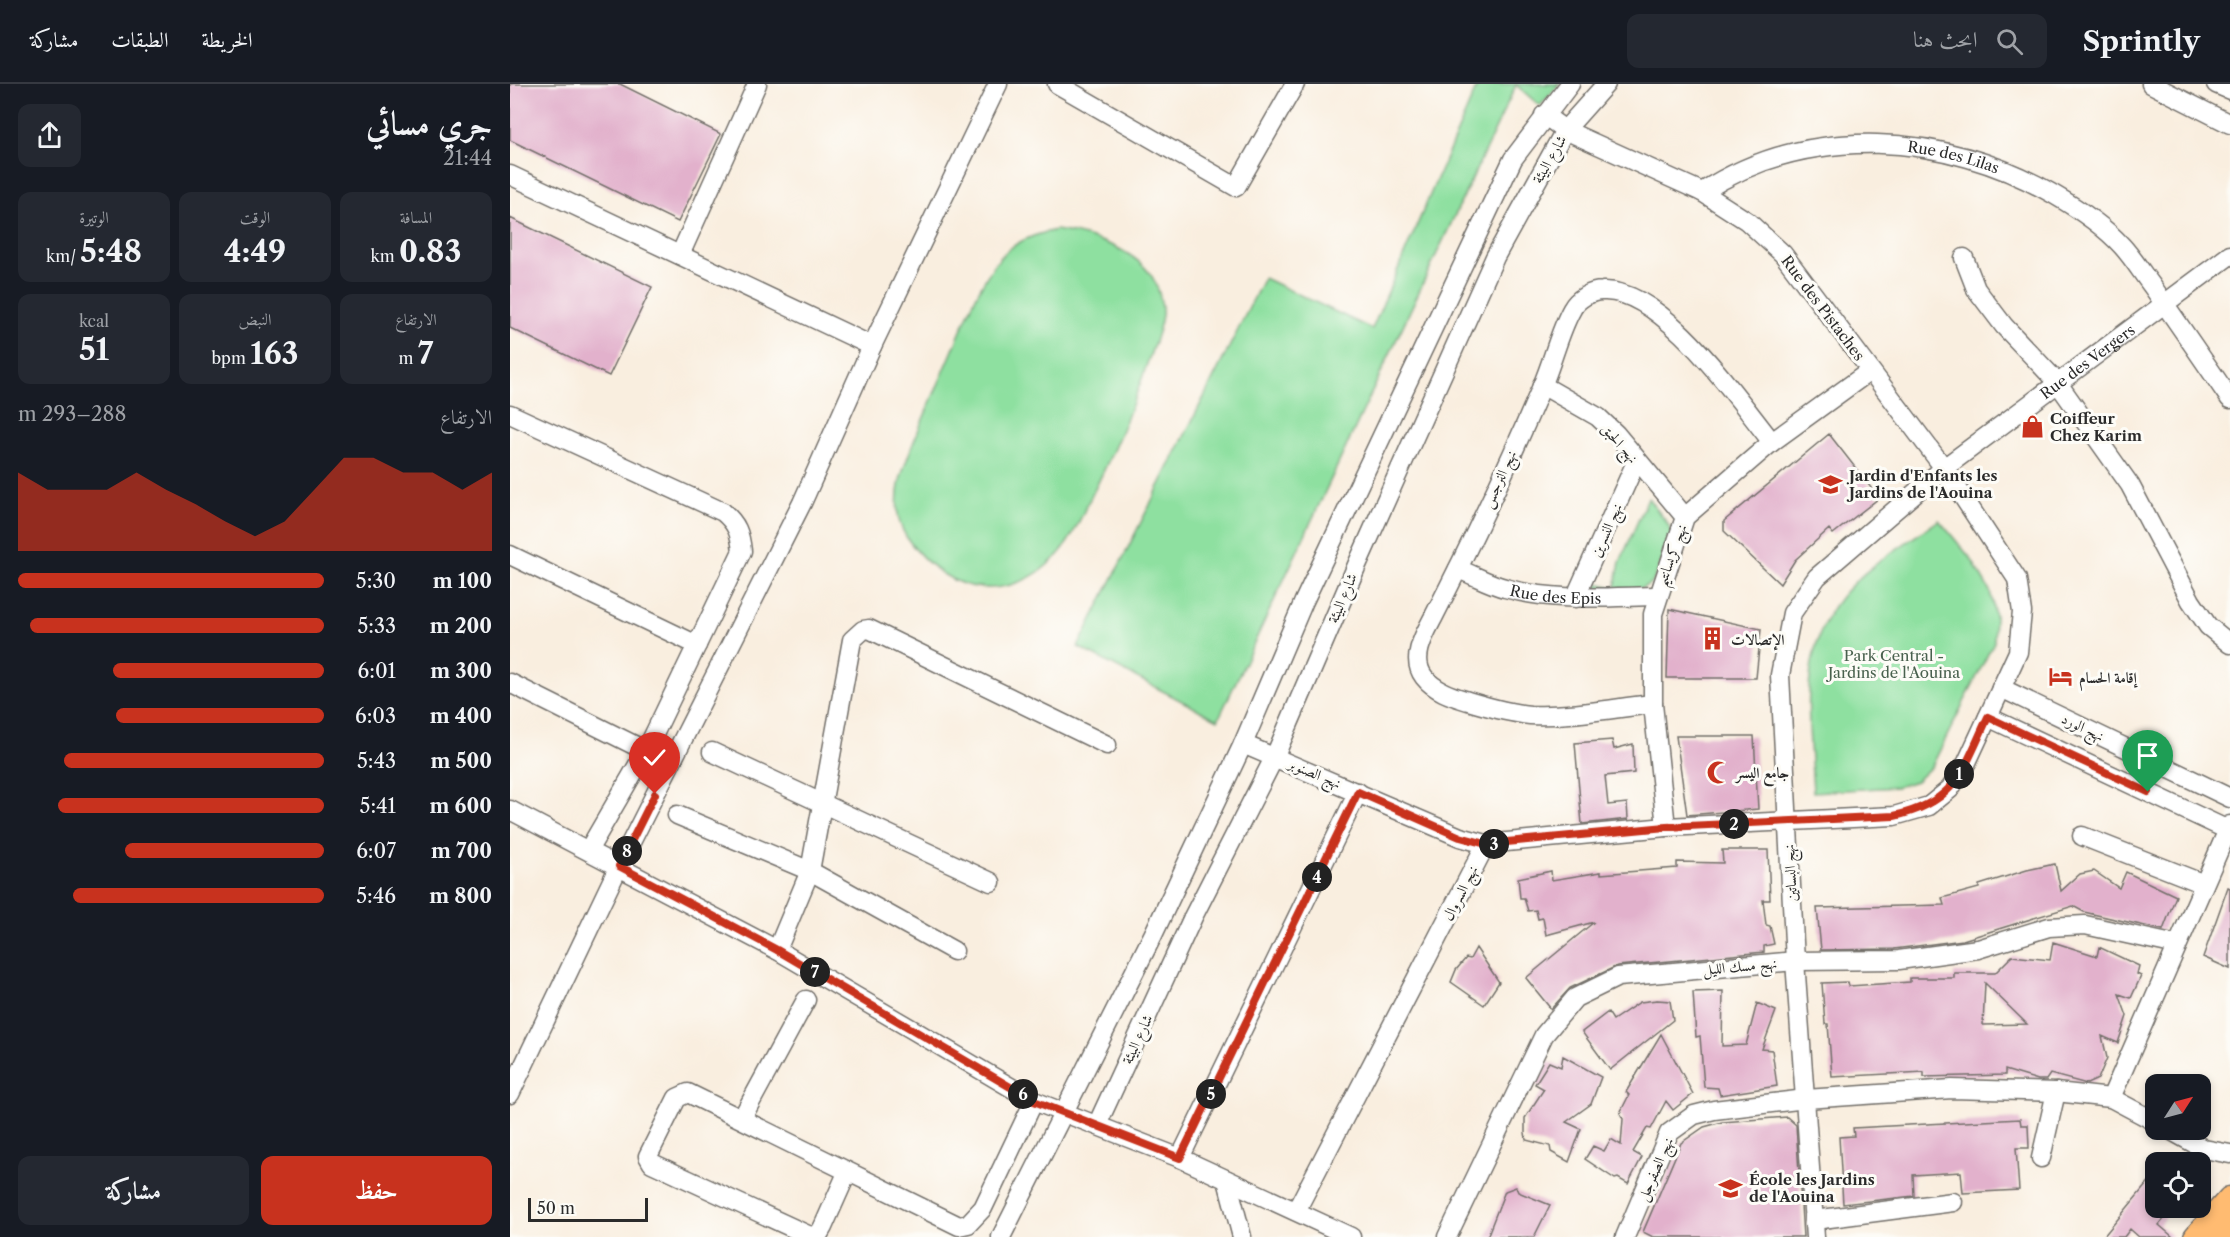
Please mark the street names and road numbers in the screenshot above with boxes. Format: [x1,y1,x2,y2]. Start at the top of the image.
street label: شارع البيئة [1528,131,1574,189]
street label: Rue des Lilas [1906,136,2002,177]
street label: Rue des Pistaches [1777,252,1869,364]
street label: Rue des Vergers [2036,320,2138,403]
street label: نهج الحبق [1594,419,1643,470]
street label: نهج النرجس [1477,447,1525,513]
street label: نهج النسرين [1586,500,1631,562]
street label: نهج كريسانتيم [1651,521,1697,591]
street label: شارع البيئة [1323,570,1365,627]
street label: Rue des Epis [1508,580,1601,607]
street label: نهج الورد [2056,709,2108,750]
street label: نهج الصنوبر [1282,753,1344,797]
street label: نهج البساتين [1779,844,1806,902]
street label: نهج السروال [1438,862,1486,926]
street label: نهج مسك الليل [1702,953,1778,984]
street label: شارع البيئة [1117,1011,1160,1069]
street label: نهج الصفرجل [1633,1134,1682,1206]

